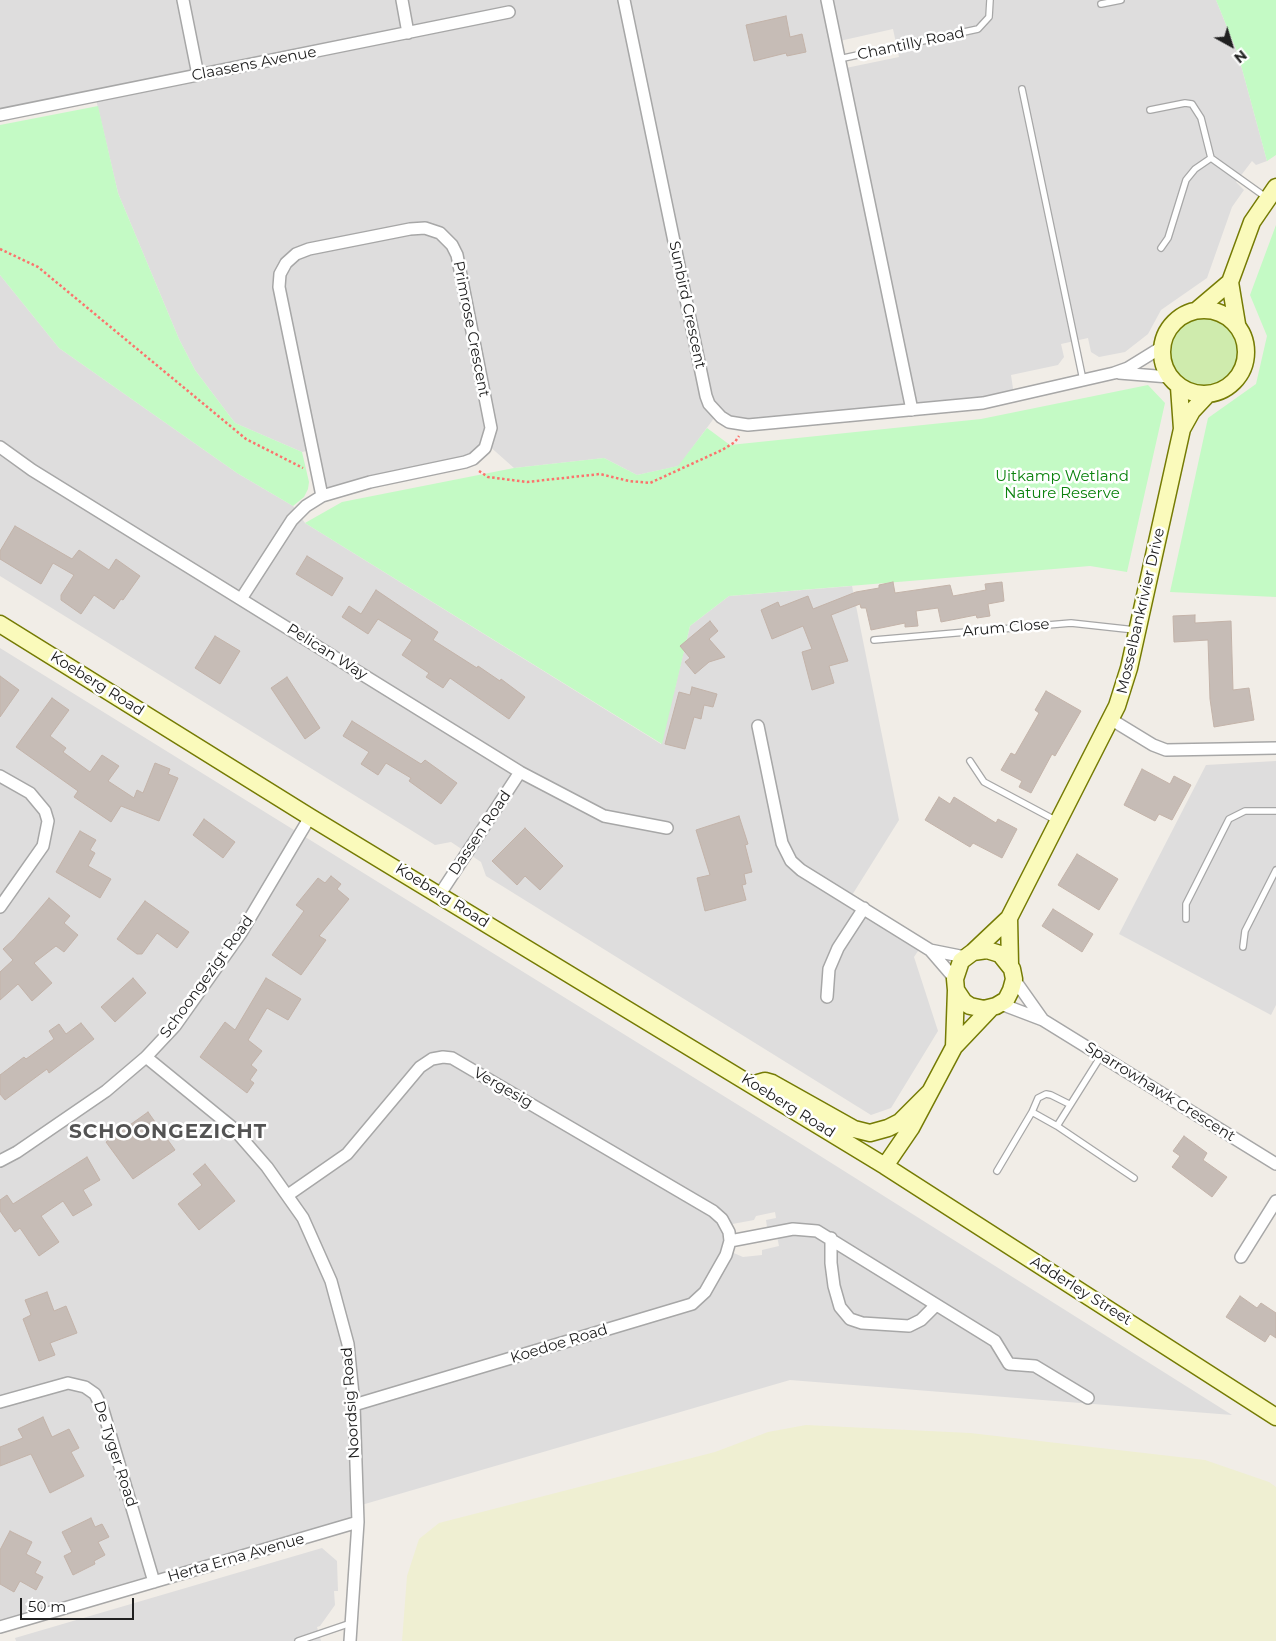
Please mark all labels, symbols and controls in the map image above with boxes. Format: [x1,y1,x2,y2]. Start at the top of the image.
north arrow [1206,20,1256,70]
street label: Chantilly Road [856,24,966,64]
street label: Claasens Avenue [190,43,318,85]
text: N [1230,46,1250,67]
street label: Sunbird Crescent [665,240,709,370]
street label: Primrose Crescent [449,259,493,399]
park label: Uitkamp Wetland Nature Reserve [995,468,1129,503]
street label: Mosselbankrivier Drive [1113,526,1169,696]
street label: Arum Close [962,615,1050,641]
street label: Pelican Way [283,620,371,684]
street label: Koeberg Road [47,648,147,720]
street label: Dassen Road [445,787,515,879]
street label: Koeberg Road [392,860,492,932]
street label: Schoongezigt Road [156,912,258,1042]
street label: Sparrowhawk Crescent [1082,1038,1238,1146]
street label: Vergesig [470,1064,536,1112]
street label: Koeberg Road [738,1070,838,1142]
district label: SCHOONGEZICHT [67,1120,269,1144]
street label: Adderley Street [1027,1253,1135,1329]
street label: Koedoe Road [508,1321,610,1367]
street label: Noordsig Road [338,1347,364,1459]
street label: De Tyger Road [89,1399,141,1509]
street label: Herta Erna Avenue [165,1530,307,1586]
scale bar [22,1588,136,1620]
text: 50 m [28,1597,66,1616]

